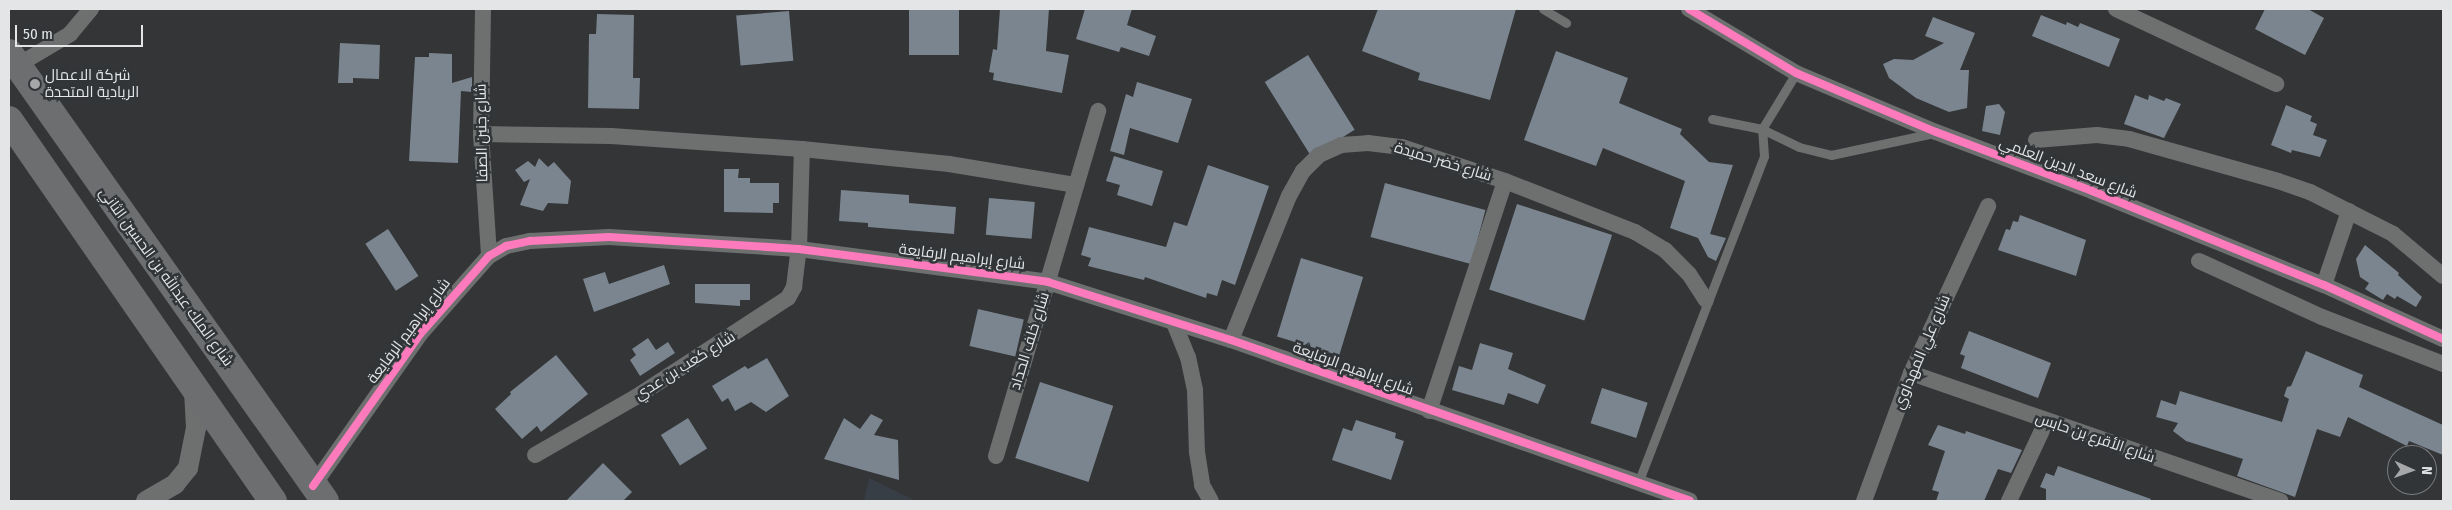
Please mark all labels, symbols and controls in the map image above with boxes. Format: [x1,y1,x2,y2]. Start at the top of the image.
scale bar [18,15,145,47]
text: 50 m [23,25,53,43]
place label: شركة الاعمال الريادية المتحدة [45,66,139,101]
marker: شركة الاعمال الريادية المتحدة [29,78,41,90]
street label: شارع جنين الصفا [472,84,492,182]
street label: شارع سعد الدين العلمي [1997,133,2139,203]
street label: شارع خضر حميدة [1392,139,1494,185]
street label: شارع الملك عبدالله بن الحسين الثاني [95,184,237,370]
street label: شارع إبراهيم الرفايعة [898,240,1026,274]
street label: شارع إبراهيم الرفايعة [364,275,454,387]
street label: شارع خلف الحداد [1007,290,1053,392]
street label: شارع علي المهداوي [1890,292,1954,412]
street label: شارع كعب بن عدي [631,328,739,404]
street label: شارع إبراهيم الرفايعة [1290,339,1416,399]
street label: شارع الأقرع بن حابس [2033,409,2157,467]
north arrow [2387,445,2437,495]
text: N [2418,466,2435,475]

